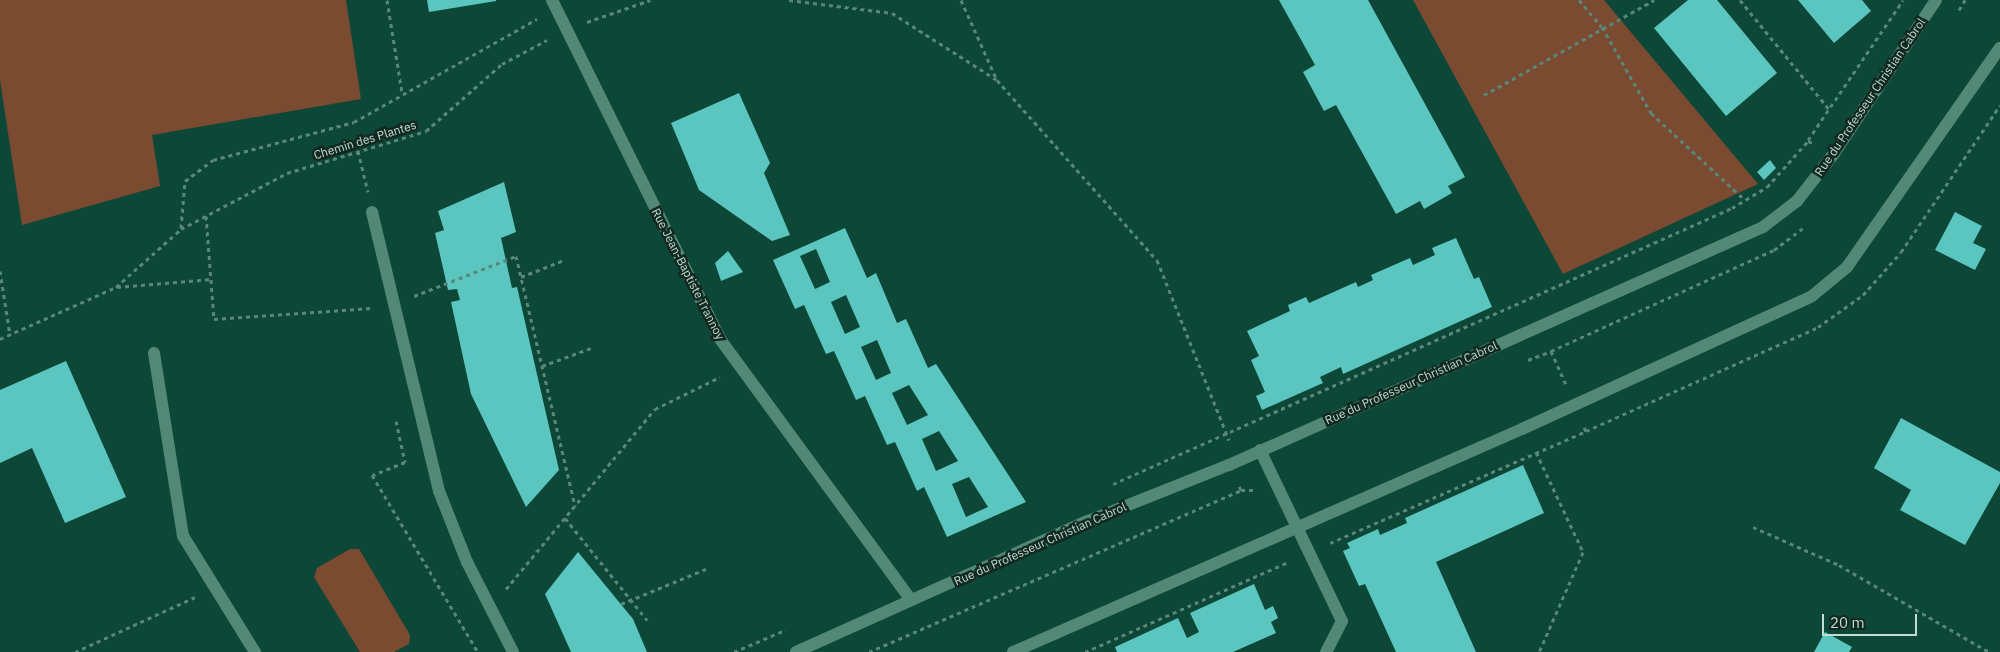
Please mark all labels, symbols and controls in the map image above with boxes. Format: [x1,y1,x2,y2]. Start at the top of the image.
street label: Rue du Professeur Christian Cabrol [1812,15,1928,179]
street label: Chemin des Plantes [312,118,418,162]
street label: Rue Jean-Baptiste Trannoy [649,206,727,342]
street label: Rue du Professeur Christian Cabrol [1323,338,1499,428]
street label: Rue du Professeur Christian Cabrol [952,499,1128,589]
scale bar [1825,604,1920,636]
text: 20 m [1830,613,1865,632]

